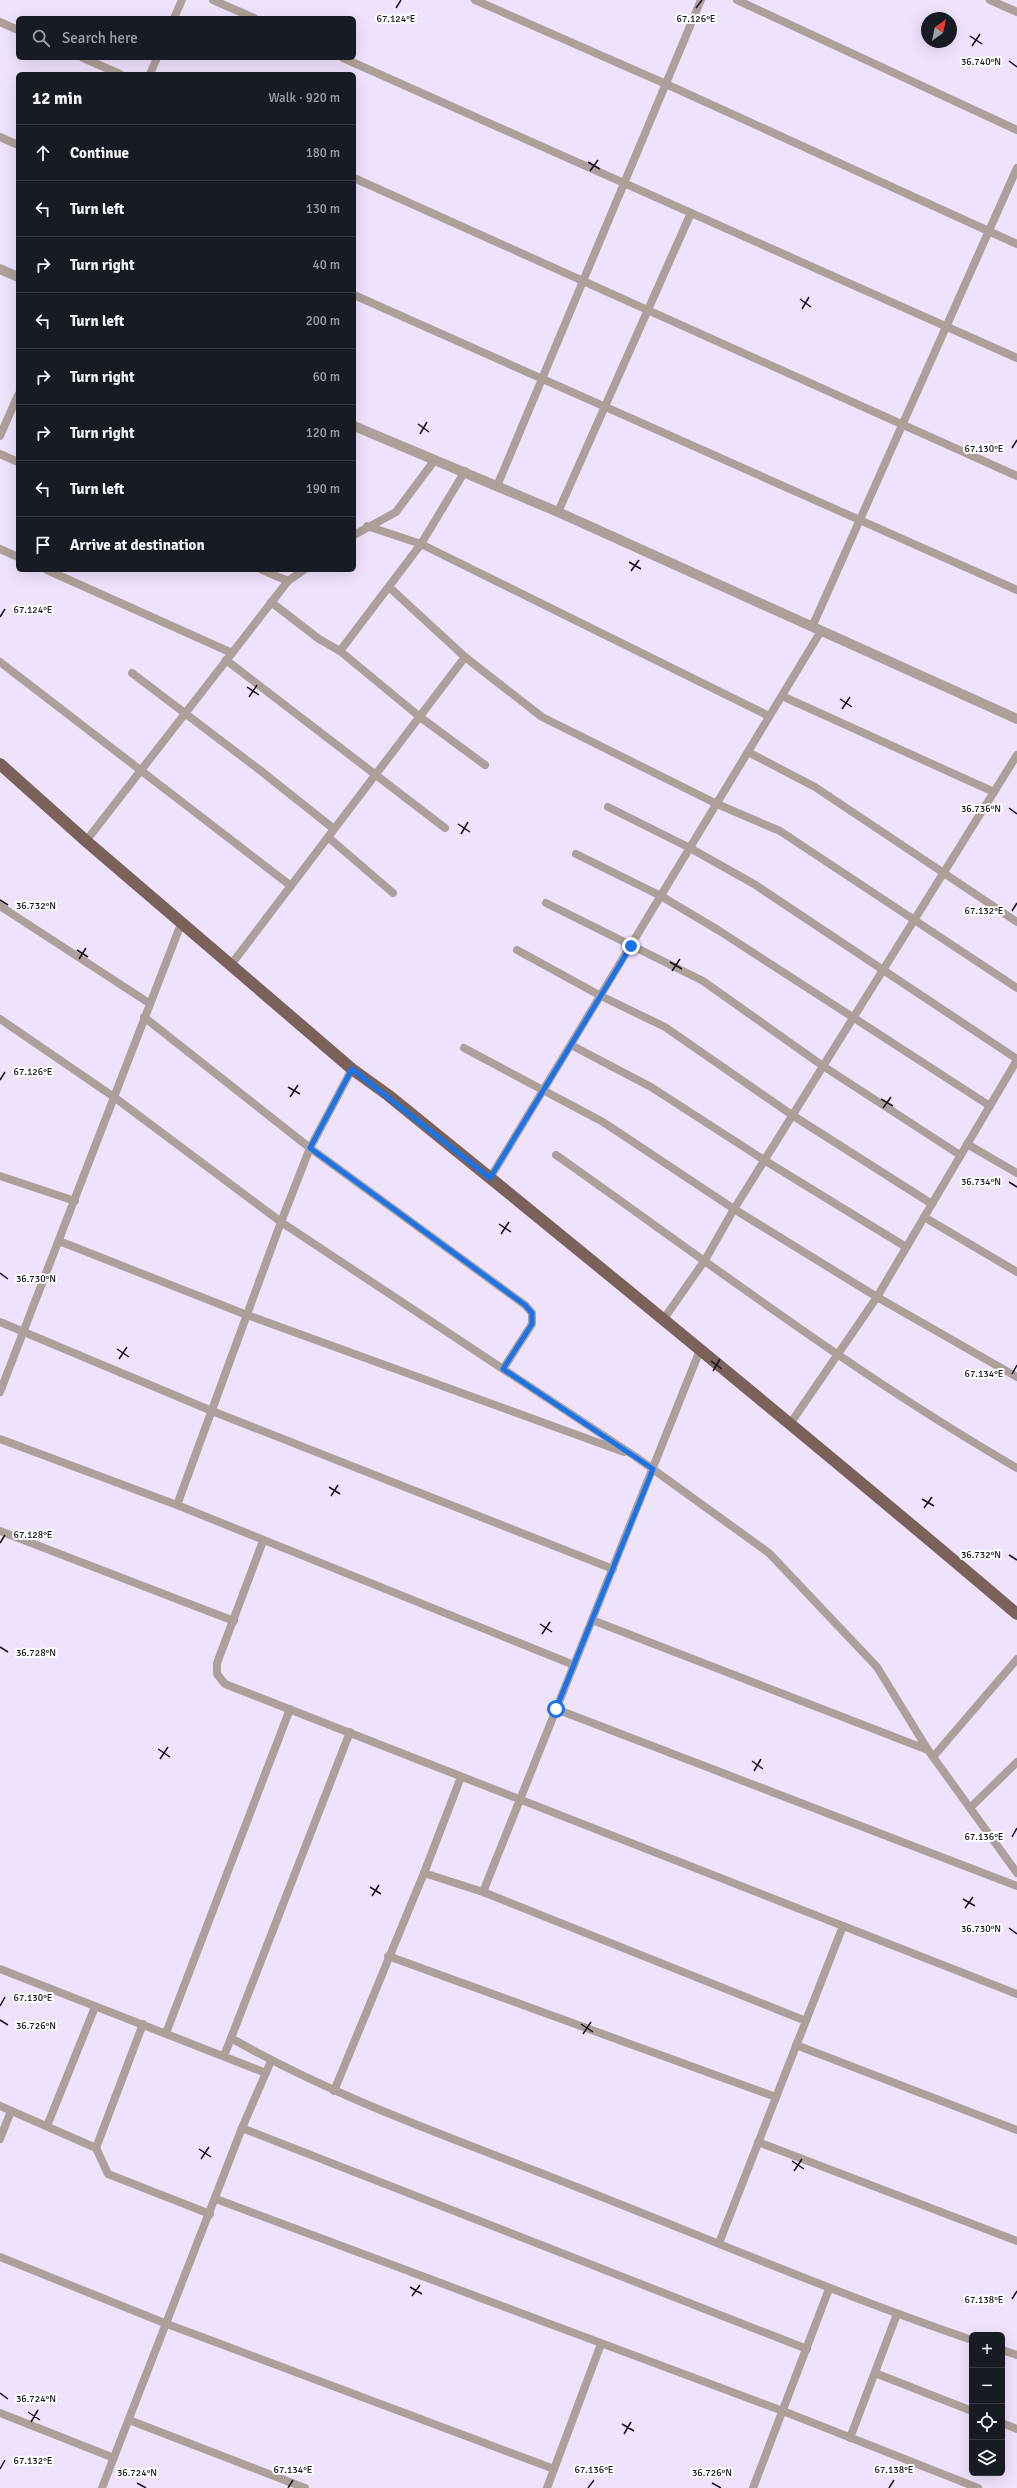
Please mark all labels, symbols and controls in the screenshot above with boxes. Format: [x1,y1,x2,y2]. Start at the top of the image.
north arrow [921,12,957,48]
text: 67.124°E [377,13,416,25]
text: 67.126°E [677,13,716,25]
search box [16,16,356,60]
icon: search [30,27,52,49]
text: Search here [62,29,138,47]
text: 36.740°N [961,56,1001,68]
text: 12 min [32,88,82,109]
text: Walk · 920 m [269,90,340,106]
icon: ahead [32,142,54,164]
text: Continue [70,144,129,162]
text: 180 m [306,145,340,161]
icon: left [32,198,54,220]
text: Turn left [70,200,124,218]
text: 130 m [306,201,340,217]
icon: right [32,254,54,276]
text: Turn right [70,256,135,274]
text: 40 m [313,257,340,273]
icon: left [32,310,54,332]
text: Turn left [70,312,124,330]
text: 200 m [306,313,340,329]
icon: right [32,366,54,388]
text: Turn right [70,368,135,386]
text: 60 m [313,369,340,385]
icon: right [32,422,54,444]
text: Turn right [70,424,135,442]
text: 120 m [306,425,340,441]
text: 67.130°E [965,443,1004,455]
icon: left [32,478,54,500]
text: Turn left [70,480,124,498]
text: 190 m [306,481,340,497]
icon: arrive [32,534,54,556]
text: Arrive at destination [70,536,205,554]
text: 67.124°E [14,604,53,616]
text: 36.736°N [961,803,1001,815]
text: 36.732°N [16,900,56,912]
text: 67.132°E [965,905,1004,917]
route end [622,937,640,955]
text: 67.126°E [14,1066,53,1078]
text: 36.734°N [961,1176,1001,1188]
text: 36.730°N [16,1273,56,1285]
text: 67.134°E [965,1368,1004,1380]
text: 67.128°E [14,1529,53,1541]
text: 36.732°N [961,1549,1001,1561]
text: 36.728°N [16,1647,56,1659]
route start [547,1700,565,1718]
text: 67.136°E [965,1831,1004,1843]
text: 36.730°N [961,1923,1001,1935]
text: 67.130°E [14,1992,53,2004]
text: 36.726°N [16,2020,56,2032]
text: 67.138°E [965,2294,1004,2306]
map controls [969,2332,1005,2476]
button: + [969,2332,1005,2368]
button: − [969,2368,1005,2404]
text: 36.724°N [16,2393,56,2405]
button: locate [969,2404,1005,2440]
button: layers [969,2440,1005,2476]
text: 67.132°E [14,2455,53,2467]
text: 67.134°E [274,2464,313,2476]
text: 67.136°E [575,2464,614,2476]
text: 67.138°E [875,2464,914,2476]
text: 36.724°N [117,2467,157,2479]
text: 36.726°N [692,2467,732,2479]

